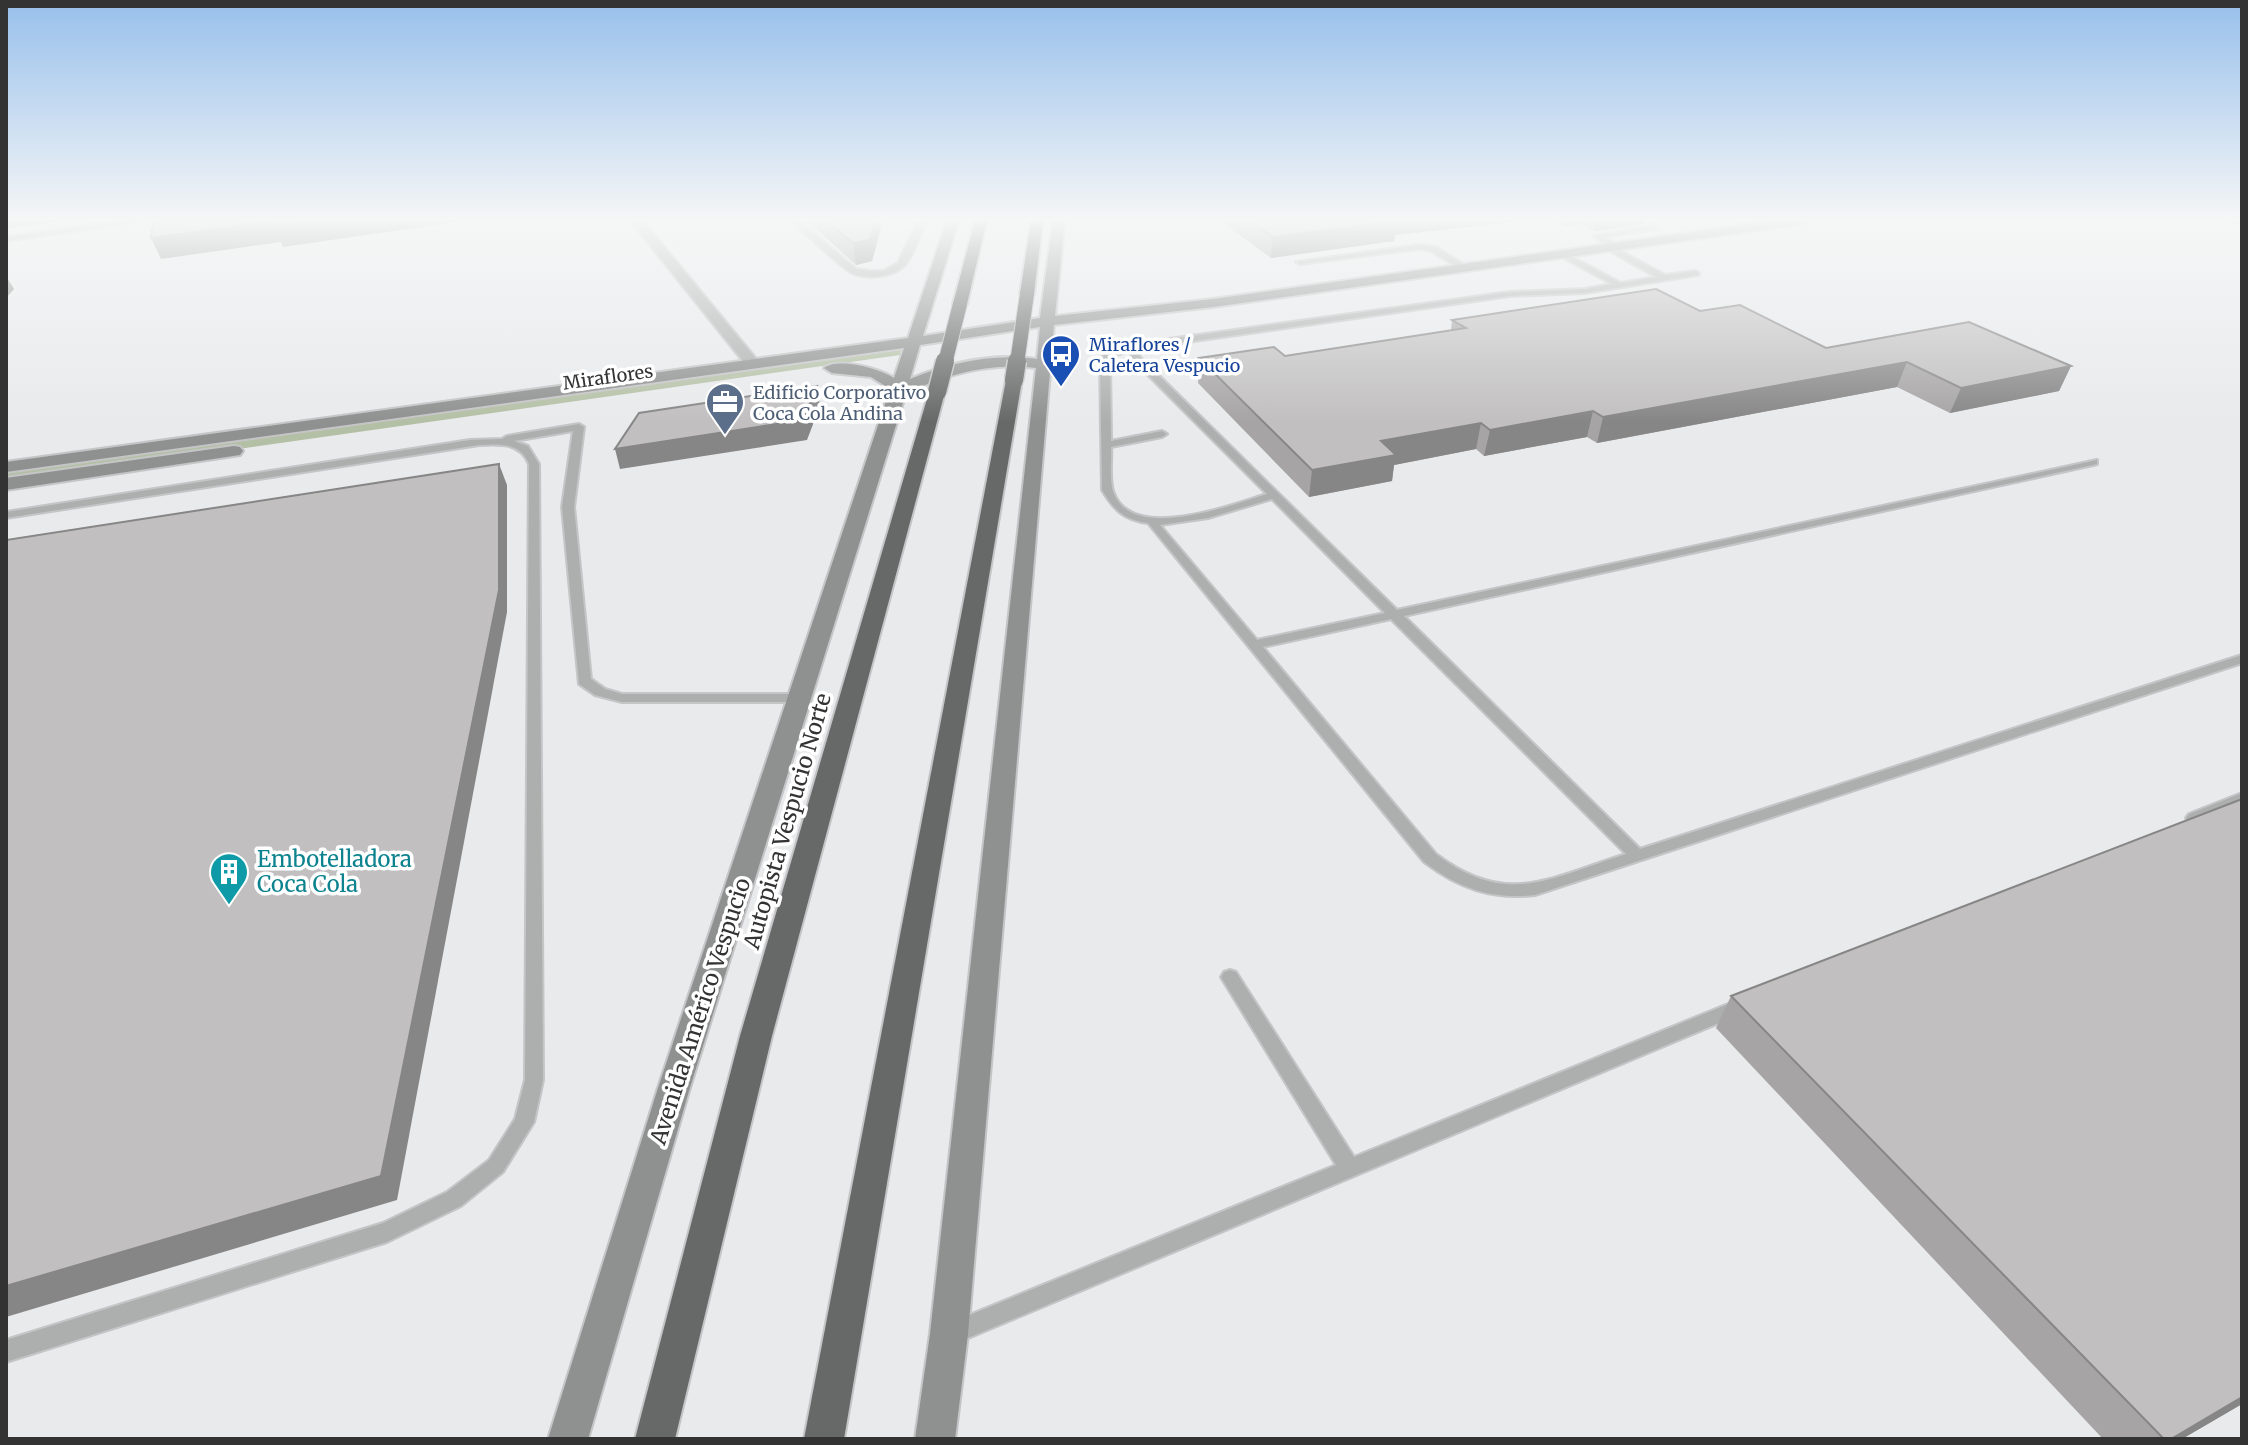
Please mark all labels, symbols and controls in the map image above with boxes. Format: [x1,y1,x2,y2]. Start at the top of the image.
bus stop icon: Miraflores / Caletera Vespucio [1040,333,1082,388]
place label: Miraflores / Caletera Vespucio [1089,333,1240,377]
street label: Miraflores [562,359,655,395]
office icon: Edificio Corporativo Coca Cola Andina [704,381,746,436]
place label: Edificio Corporativo Coca Cola Andina [753,381,926,425]
street label: Autopista Vespucio Norte [737,690,837,953]
place label: Embotelladora Coca Cola [257,845,412,898]
building icon: Embotelladora Coca Cola [208,851,250,906]
street label: Avenida Américo Vespucio [643,874,756,1149]

